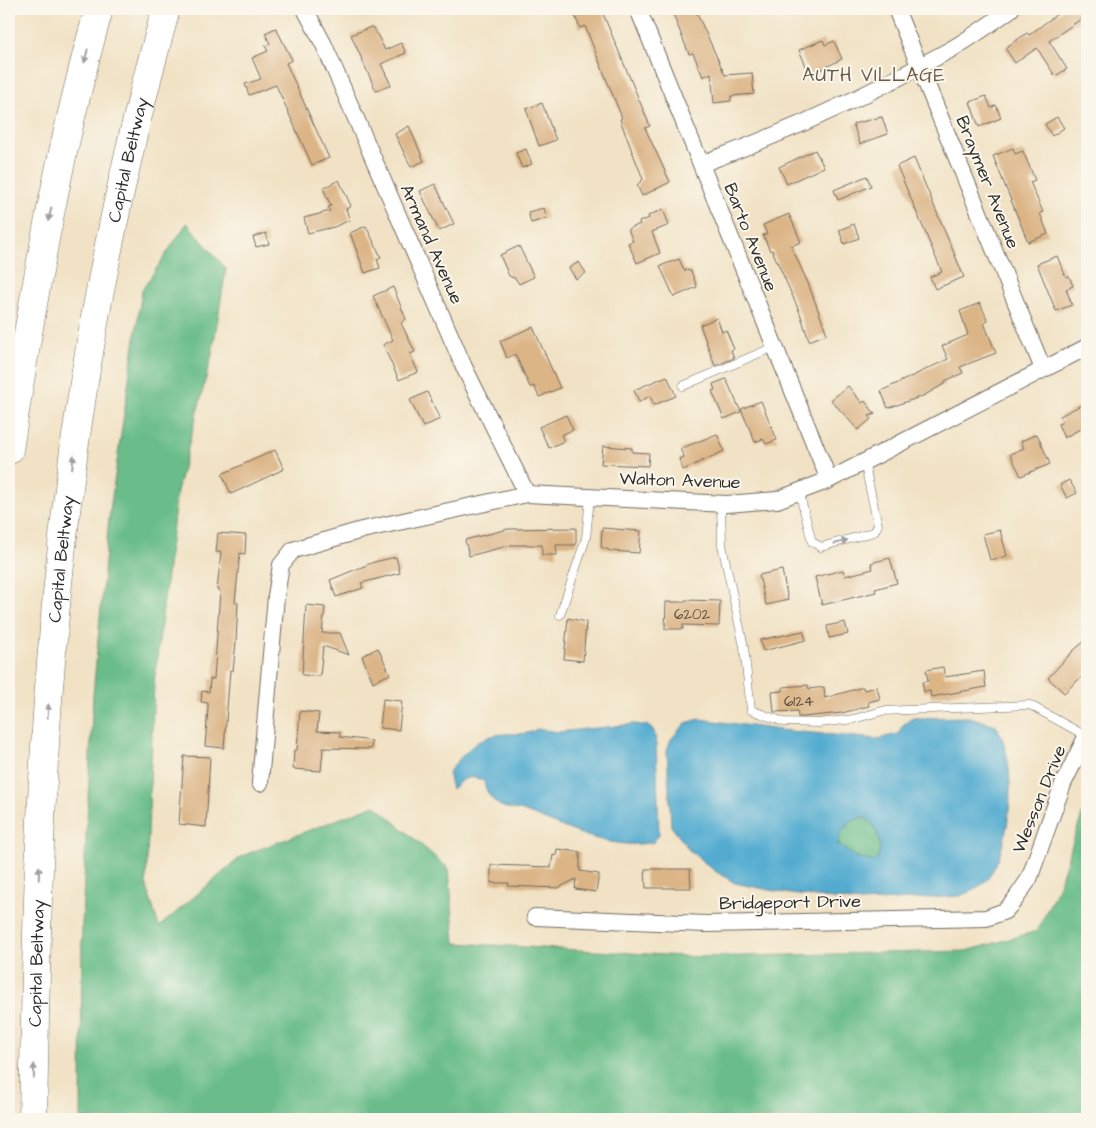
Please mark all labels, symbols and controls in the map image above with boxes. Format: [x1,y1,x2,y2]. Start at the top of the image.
one-way arrow [82,48,90,63]
district label: AUTH VILLAGE [802,62,946,89]
street label: Capital Beltway [102,95,156,225]
street label: Braymer Avenue [949,112,1026,253]
street label: Barto Avenue [717,179,784,295]
street label: Armand Avenue [394,180,469,308]
one-way arrow [46,207,54,222]
one-way arrow [69,454,77,470]
street label: Walton Avenue [619,466,741,495]
street label: Capital Beltway [42,494,82,624]
one-way arrow [834,538,849,546]
house number: 6202 [674,604,710,625]
house number: 6124 [784,691,814,712]
one-way arrow [44,703,52,719]
street label: Wesson Drive [1006,741,1073,857]
one-way arrow [36,865,44,881]
street label: Bridgeport Drive [719,889,861,917]
street label: Capital Beltway [23,899,52,1027]
one-way arrow [30,1062,38,1078]

